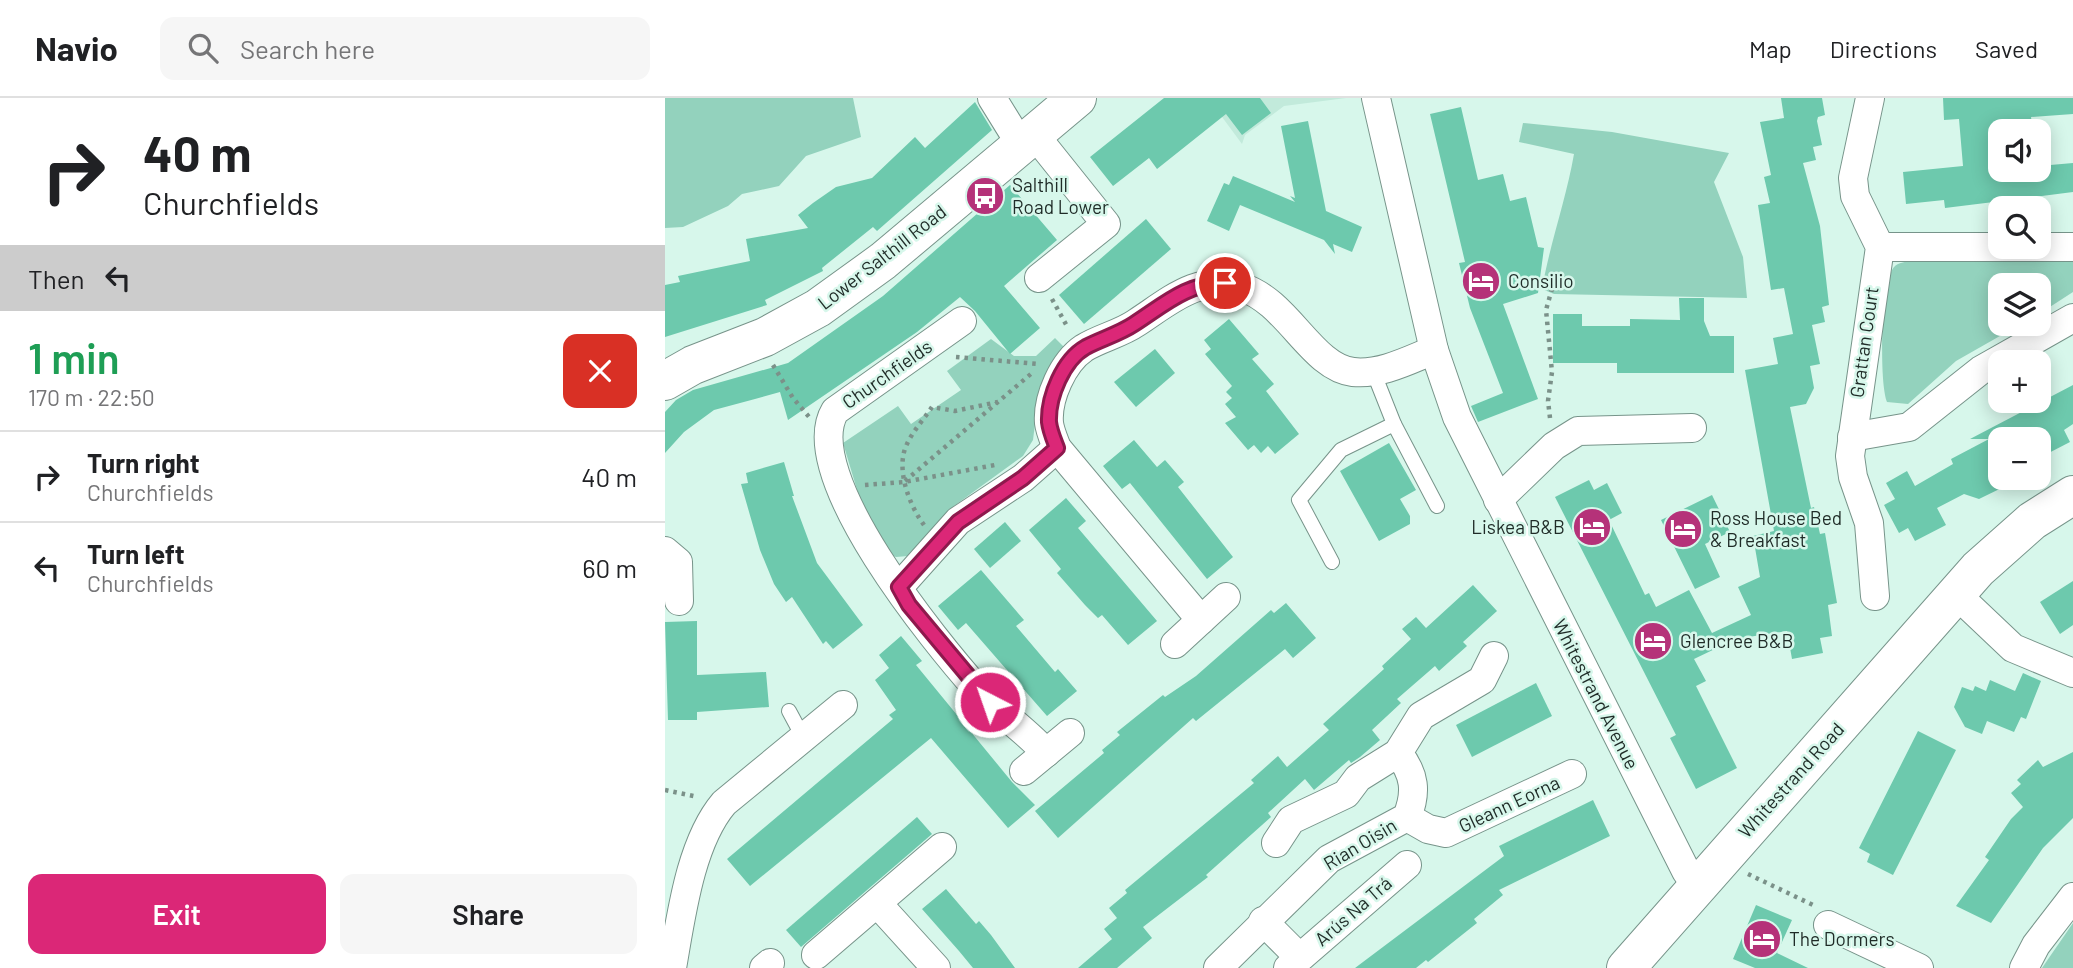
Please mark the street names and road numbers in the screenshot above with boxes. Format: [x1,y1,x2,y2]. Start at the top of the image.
street label: Lower Salthill Road [813,199,951,314]
street label: Grattan Court [1844,285,1883,399]
street label: Churchfields [837,334,936,413]
street label: Whitestrand Avenue [1549,615,1644,773]
street label: Whitestrand Road [1733,717,1848,842]
street label: Gleann Eorna [1455,770,1563,837]
street label: Rian Oisin [1319,813,1400,874]
street label: Arús Na Trá [1310,871,1396,950]

